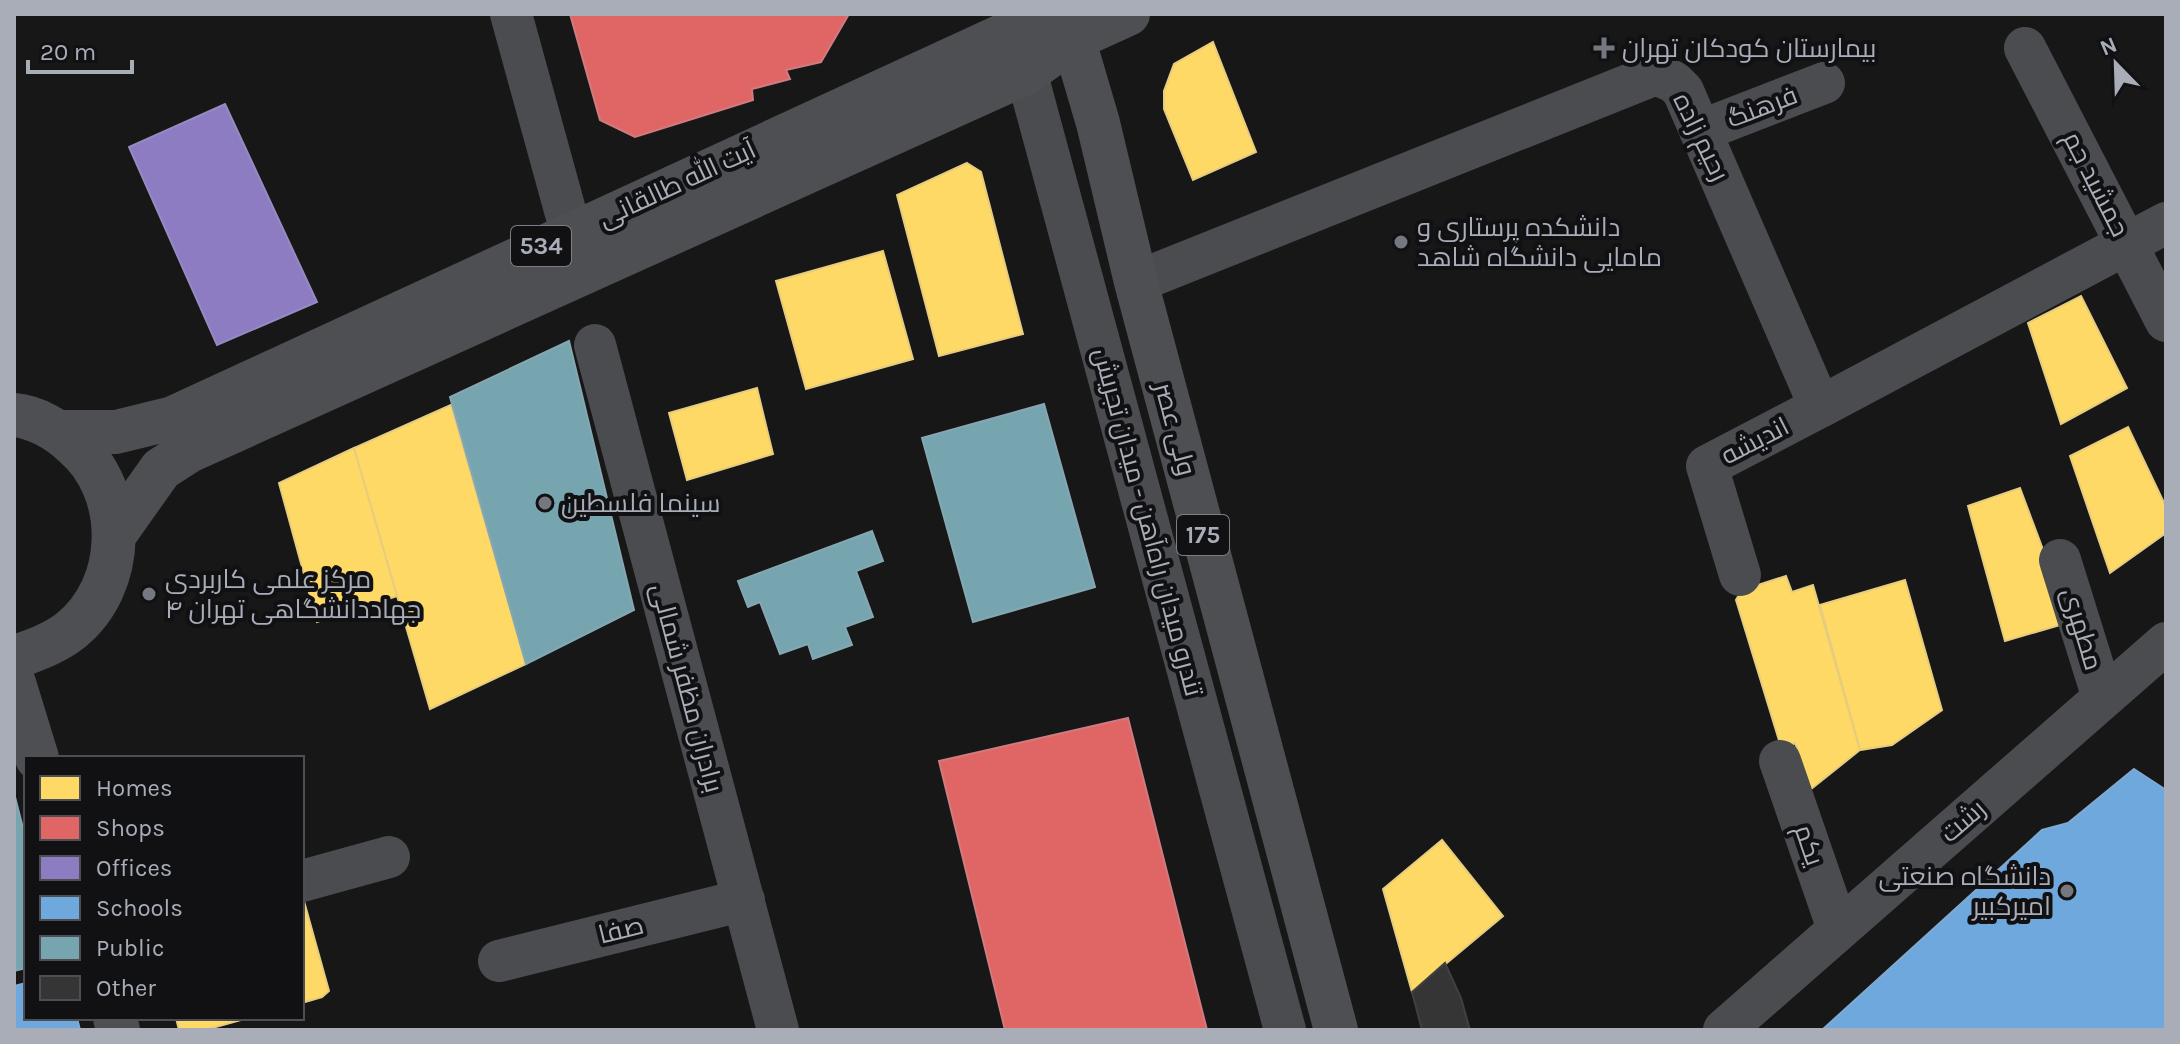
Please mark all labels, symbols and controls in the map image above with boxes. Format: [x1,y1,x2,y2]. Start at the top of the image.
scale bar [28,24,132,74]
north arrow [2076,24,2156,104]
text: N [2096,31,2121,62]
place label: بیمارستان کودکان تهران [1622,33,1876,64]
marker: بیمارستان کودکان تهران [1593,37,1615,59]
text: 20 m [40,38,96,66]
street label: فرهنگ [1722,79,1802,135]
street label: رحیم زاده [1665,88,1735,187]
street label: جمشید جم [2055,126,2136,243]
street label: آیت الله طالقانی [592,132,761,234]
place label: دانشکده پرستاری و مامایی دانشگاه شاهد [1417,212,1662,273]
road number: 534 [511,226,571,266]
marker: دانشکده پرستاری و مامایی دانشگاه شاهد [1392,233,1410,251]
street label: تندرو میدان راه‌آهن - میدان تجریش [1087,344,1209,700]
street label: ولی عصر [1147,377,1202,479]
street label: اندیشه [1716,411,1794,471]
place label: سینما فلسطین [561,488,721,519]
marker: سینما فلسطین [536,494,554,512]
road number: 175 [1177,515,1229,555]
place label: مرکز علمی کاربردی جهاددانشگاهی تهران ۴ [165,564,421,625]
street label: برادران مظفر شمالی [644,580,730,796]
street label: مطهری [2055,584,2109,674]
marker: مرکز علمی کاربردی جهاددانشگاهی تهران ۴ [140,585,158,603]
legend [24,756,304,1020]
text: Homes [96,774,173,802]
street label: رشت [1934,793,1992,849]
text: Shops [96,814,165,842]
street label: یکم [1786,820,1830,870]
text: Offices [96,854,172,882]
place label: دانشگاه صنعتی امیرکبیر [1879,861,2051,922]
marker: دانشگاه صنعتی امیرکبیر [2058,882,2076,900]
text: Schools [96,894,183,922]
street label: صفا [595,909,647,951]
text: Public [96,934,164,962]
text: Other [96,974,156,1002]

